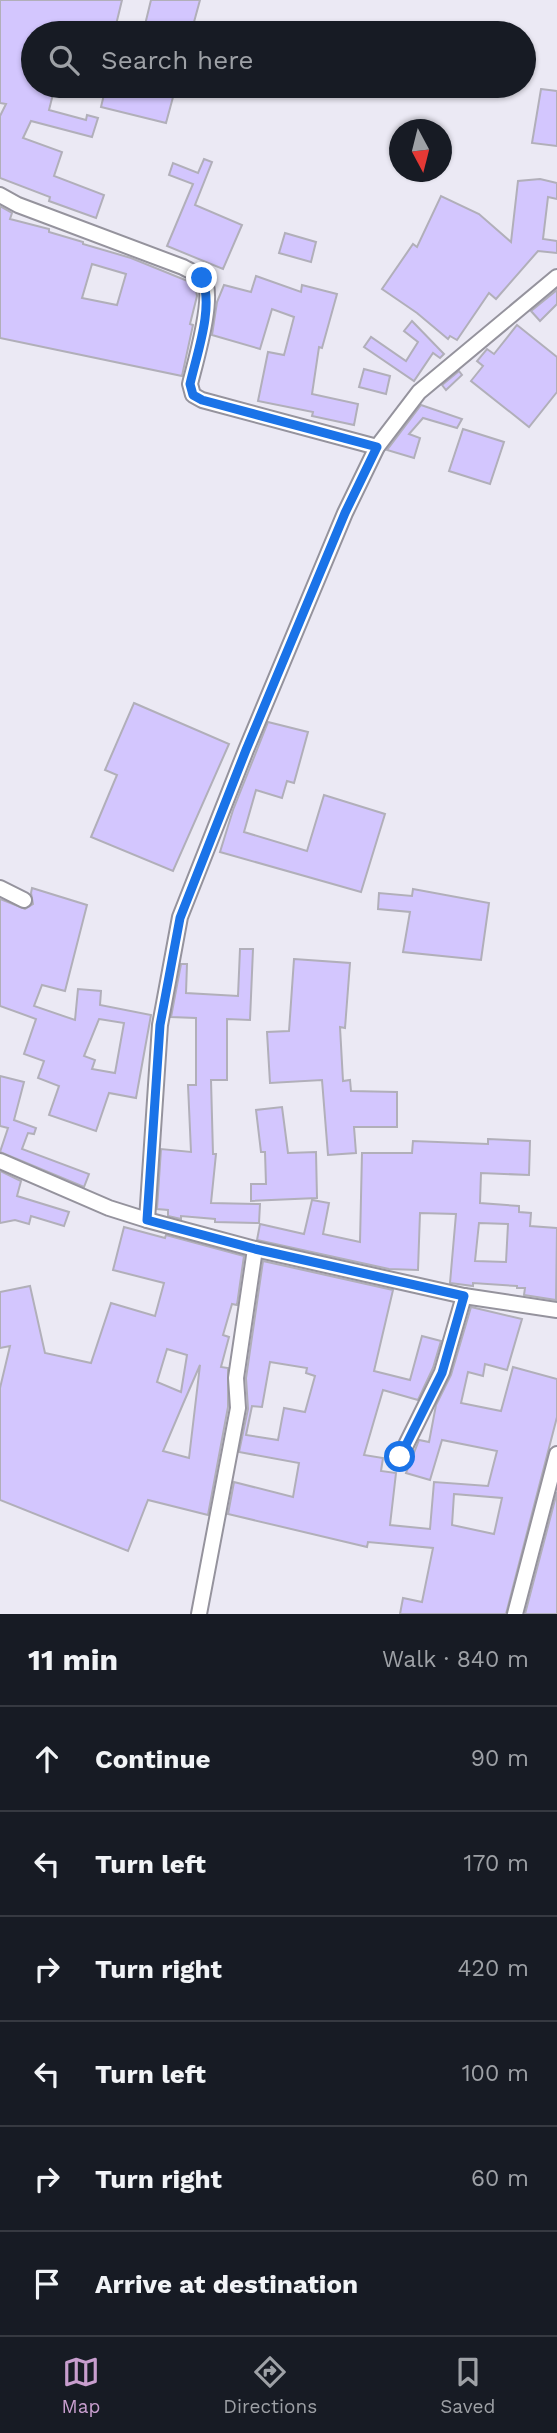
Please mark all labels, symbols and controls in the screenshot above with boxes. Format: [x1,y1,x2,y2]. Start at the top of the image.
search box [21,21,536,98]
icon: search [45,41,83,79]
text: Search here [101,45,253,75]
north arrow [389,119,452,182]
route end [186,262,217,293]
route start [384,1441,415,1472]
text: 11 min [28,1642,118,1677]
text: Walk · 840 m [382,1646,529,1673]
icon: ahead [28,1740,66,1778]
text: Continue [95,1744,211,1774]
text: 90 m [471,1745,529,1772]
icon: left [28,1845,66,1883]
text: Turn left [95,1849,206,1879]
text: 170 m [464,1850,529,1877]
icon: right [28,1950,66,1988]
text: Turn right [95,1954,222,1984]
text: 420 m [457,1955,529,1982]
icon: left [28,2055,66,2093]
text: Turn left [95,2059,206,2089]
text: 100 m [462,2060,529,2087]
icon: right [28,2160,66,2198]
text: Turn right [95,2164,222,2194]
text: 60 m [471,2165,529,2192]
icon: arrive [28,2265,66,2303]
text: Arrive at destination [95,2269,358,2299]
tab: Map [62,2353,100,2418]
tab: Directions [223,2353,317,2418]
tab: Saved [440,2353,495,2418]

